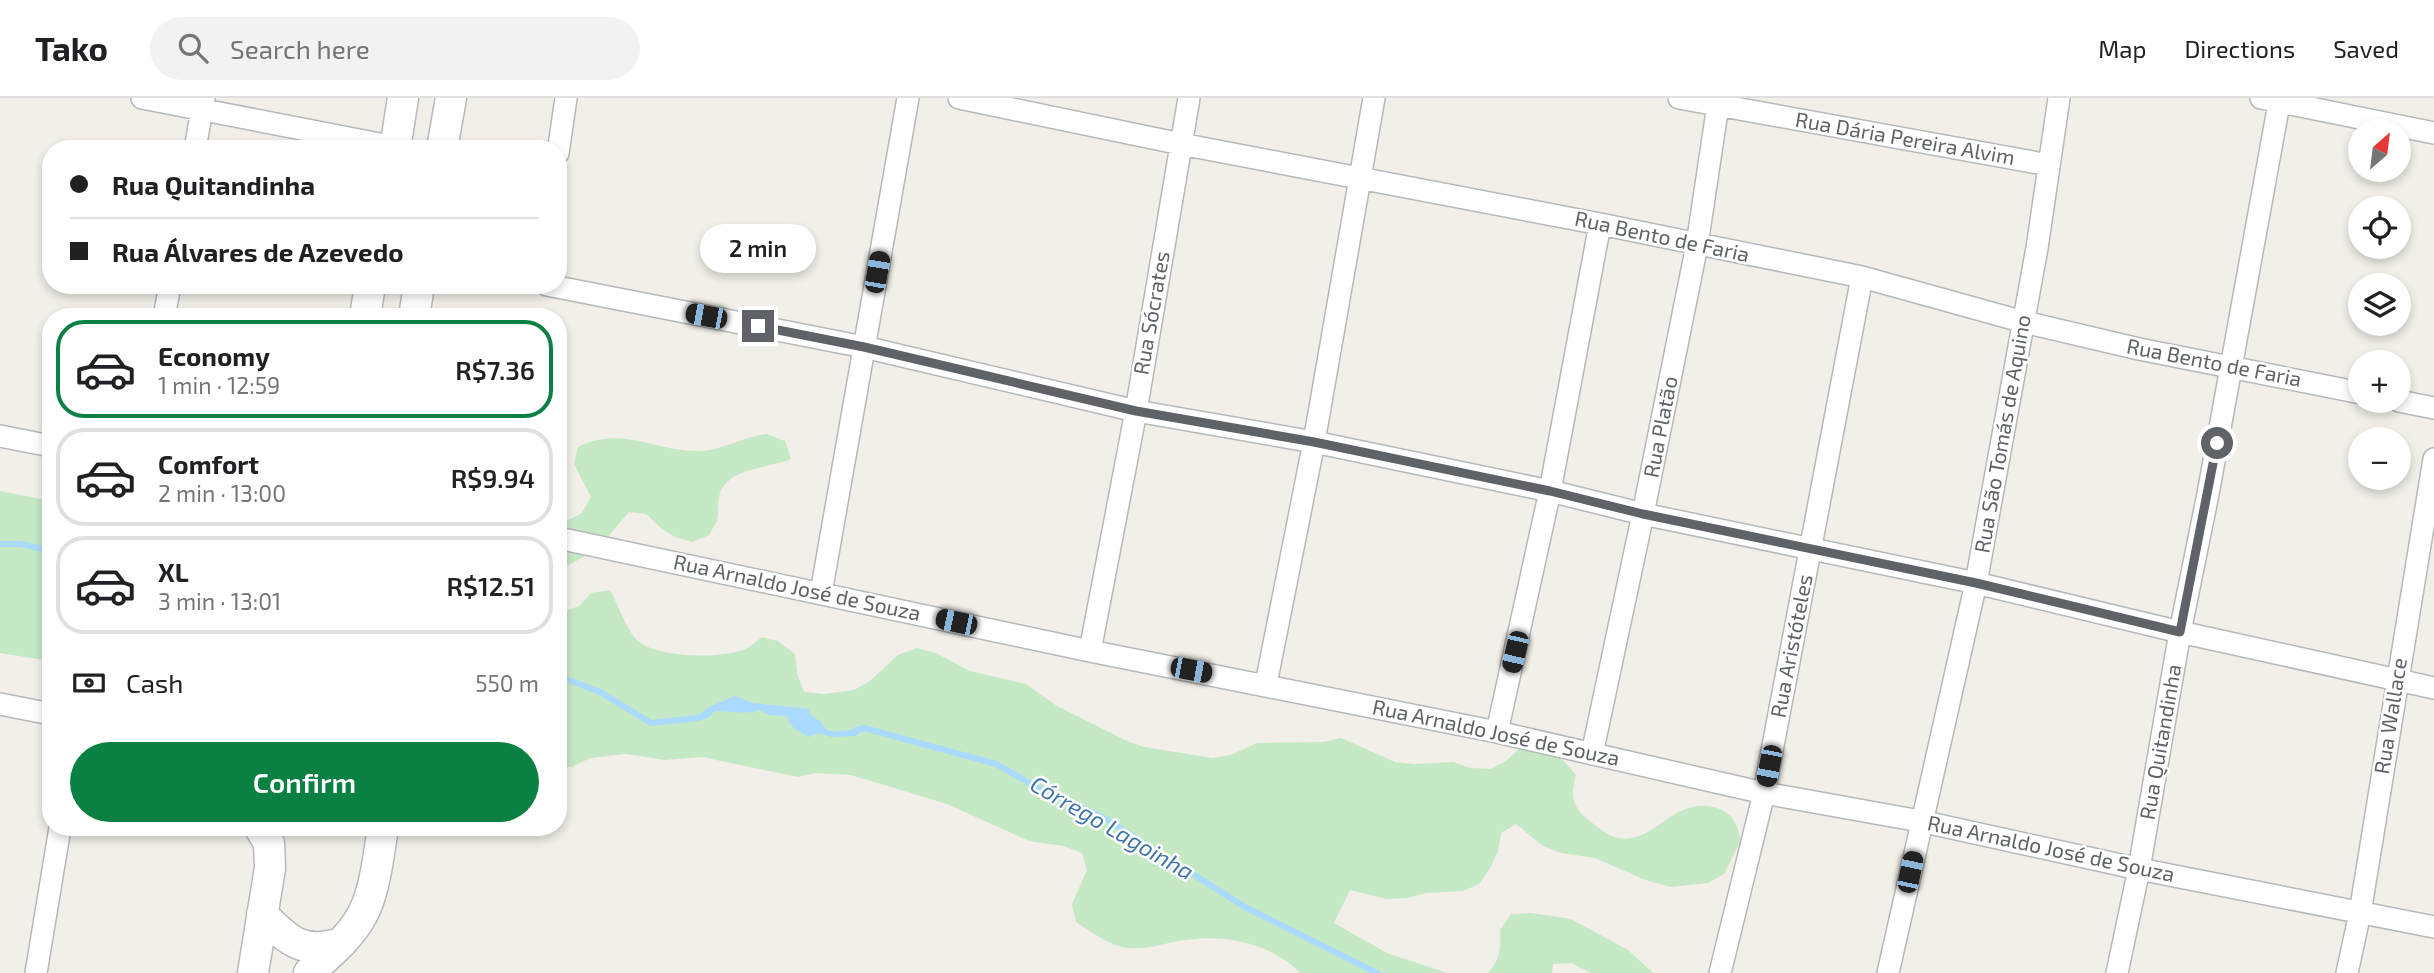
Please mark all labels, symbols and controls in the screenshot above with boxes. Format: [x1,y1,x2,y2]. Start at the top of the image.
search box [150,17,640,80]
text: Tako [35,28,108,68]
icon: search [174,29,212,67]
text: Search here [230,33,370,64]
text: Map [2098,34,2146,63]
text: Directions [2184,34,2295,63]
text: Saved [2333,34,2399,63]
street label: Rua Dária Pereira Alvim [1794,106,2017,169]
north arrow [2348,119,2412,182]
map controls [2348,119,2411,490]
text: Rua Quitandinha [112,169,315,200]
button: locate [2348,196,2411,259]
street label: Rua Bento de Faria [1573,205,1752,266]
callout: 2 min [700,224,816,274]
text: 2 min [729,234,787,262]
text: Rua Álvares de Azevedo [112,236,404,267]
car [864,249,891,295]
street label: Rua Sócrates [1127,249,1174,376]
button: layers [2348,273,2411,336]
car [684,302,729,330]
route end [742,310,774,342]
street label: Rua São Tomás de Aquino [1968,313,2035,555]
street label: Rua Bento de Faria [2125,332,2304,391]
icon: car [74,338,137,401]
text: Economy [158,340,270,371]
button: + [2348,350,2411,413]
text: R$7.36 [455,354,535,385]
text: 1 min · 12:59 [158,371,280,399]
street label: Rua Platão [1637,374,1682,480]
route start [2201,427,2233,459]
button: − [2348,427,2411,490]
icon: car [74,446,137,509]
text: Comfort [158,448,259,479]
text: R$9.94 [451,462,535,493]
text: 2 min · 13:00 [158,479,286,507]
street label: Rua Arnaldo José de Souza [671,548,923,625]
icon: car [74,554,137,617]
text: XL [158,556,189,587]
text: R$12.51 [447,570,535,601]
street label: Rua Aristóteles [1764,572,1817,719]
text: 3 min · 13:01 [158,587,281,615]
car [934,607,979,637]
car [1501,629,1530,675]
car [1169,656,1214,684]
street label: Rua Wallace [2368,656,2411,776]
street label: Rua Quitandinha [2134,662,2186,822]
icon: cash [70,664,108,702]
text: Cash [126,667,183,698]
text: 550 m [475,669,539,697]
street label: Rua Arnaldo José de Souza [1370,693,1622,770]
button: Confirm [70,742,539,822]
car [1755,743,1784,789]
water label: Córrego Lagoinha [1026,769,1199,885]
street label: Rua Arnaldo José de Souza [1925,809,2177,886]
car [1896,849,1925,895]

